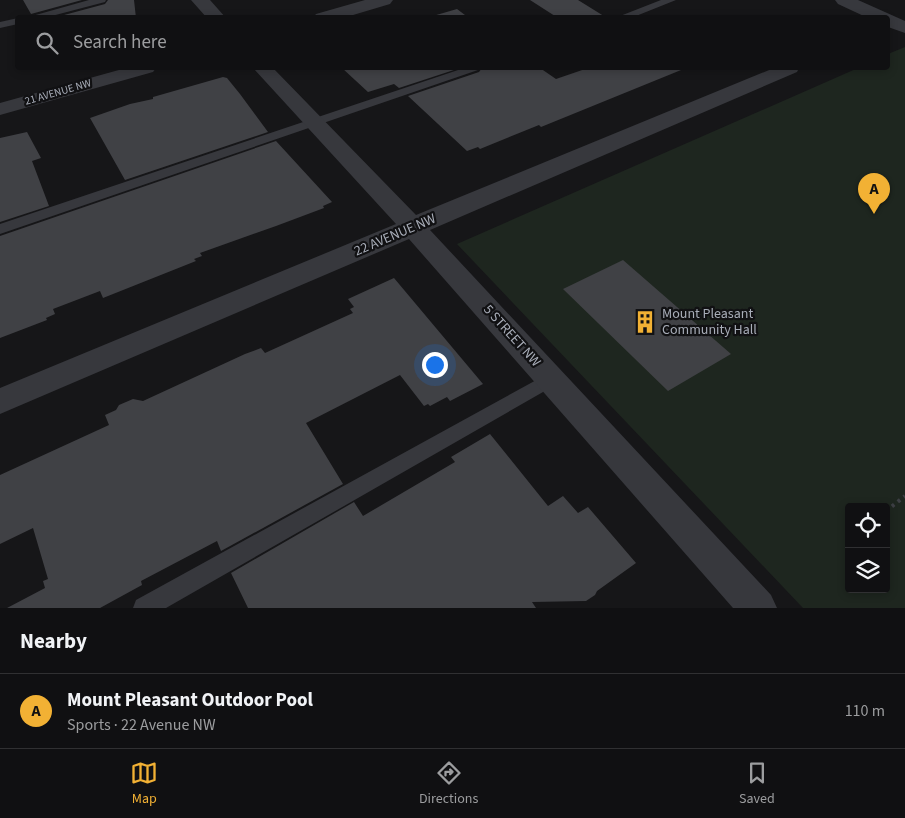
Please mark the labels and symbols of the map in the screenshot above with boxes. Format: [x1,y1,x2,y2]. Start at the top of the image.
street label: 21 AVENUE NW [23,75,93,109]
pin: A [858,173,890,214]
street label: 22 AVENUE NW [351,209,439,261]
street label: 5 STREET NW [479,300,545,372]
place label: Mount Pleasant Community Hall [662,304,757,340]
building icon: Mount Pleasant Community Hall [632,309,658,335]
your location [422,352,448,378]

